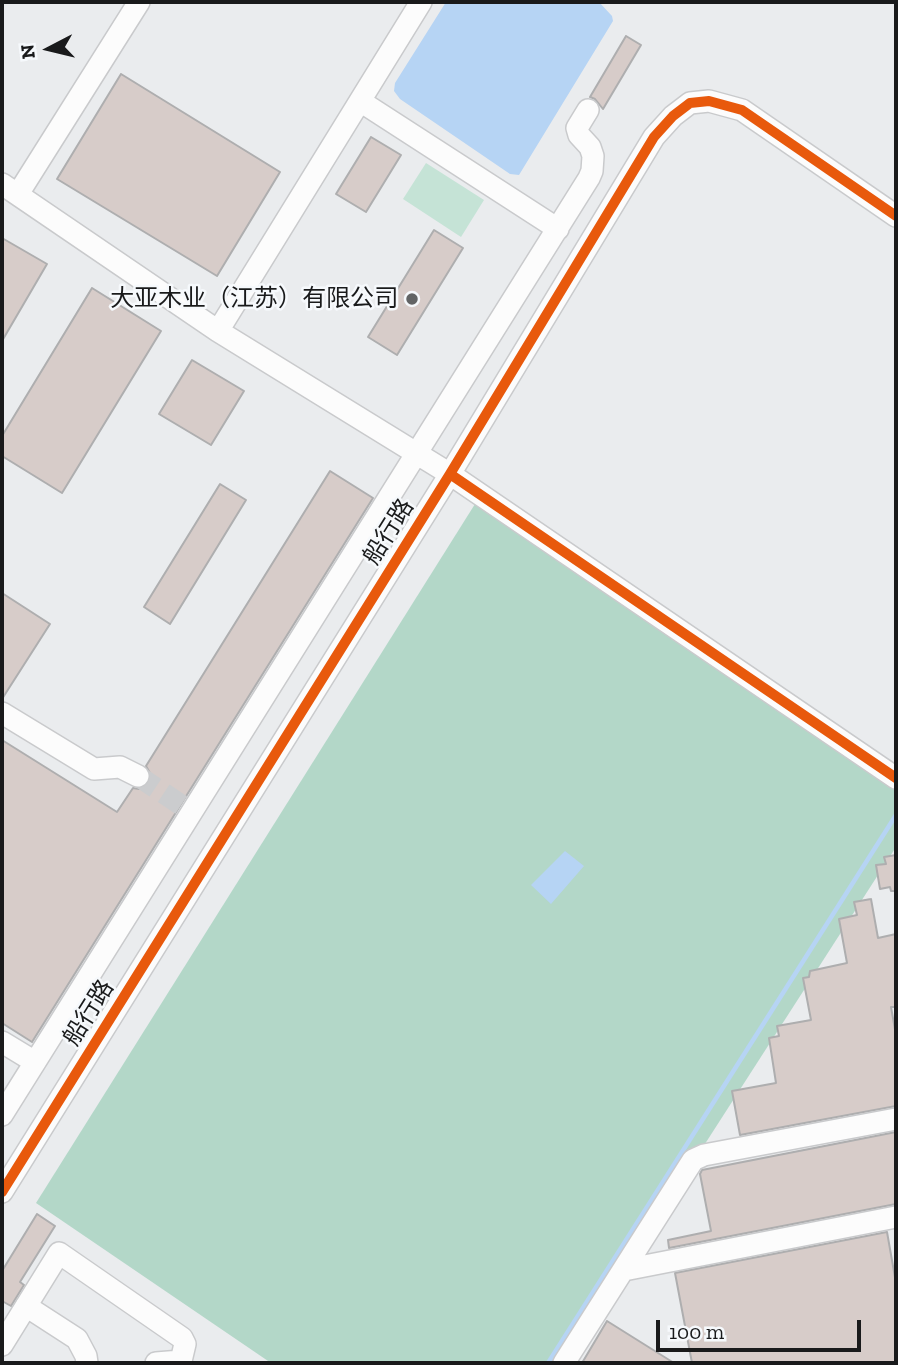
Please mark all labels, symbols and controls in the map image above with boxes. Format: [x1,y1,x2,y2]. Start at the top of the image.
north arrow [14,14,84,84]
text: N [15,43,40,60]
place label: 大亚木业（江苏）有限公司 [110,285,398,313]
marker: 大亚木业（江苏）有限公司 [404,291,420,307]
street label: 船行路 [358,494,420,570]
street label: 船行路 [58,975,120,1051]
scale bar [660,1306,865,1350]
text: 100 m [669,1319,724,1344]

